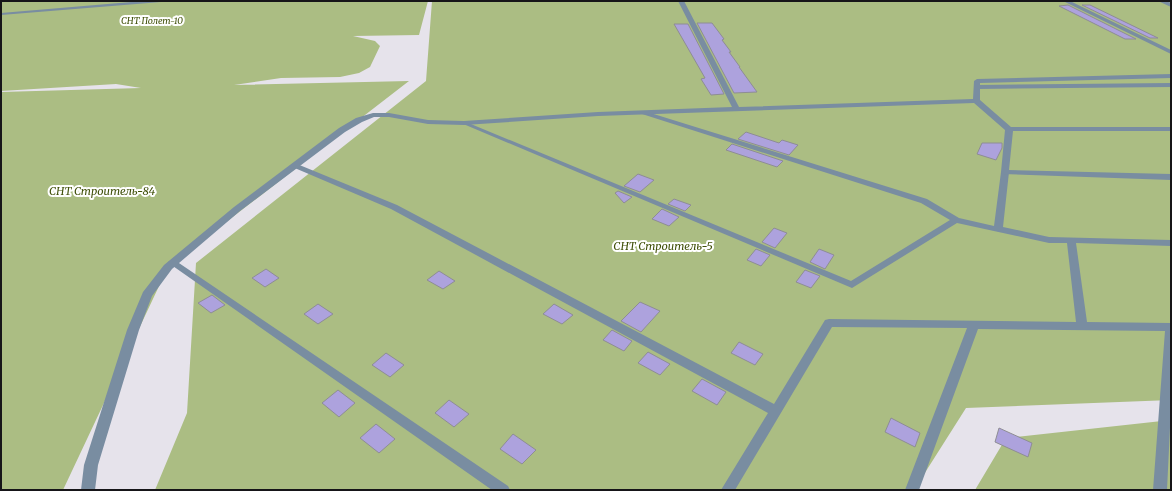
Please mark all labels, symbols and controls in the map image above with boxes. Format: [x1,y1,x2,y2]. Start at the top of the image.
park label: СНТ Полет-10 [121,15,183,26]
park label: СНТ Строитель-84 [49,184,156,198]
park label: СНТ Строитель-5 [613,239,713,253]

